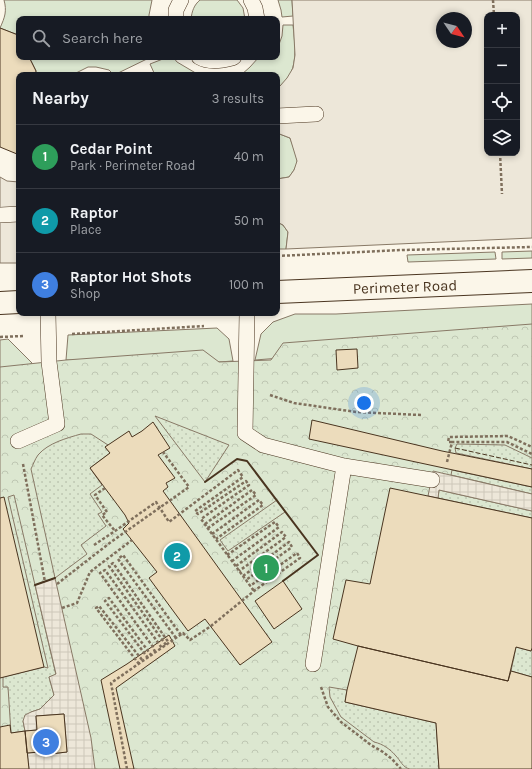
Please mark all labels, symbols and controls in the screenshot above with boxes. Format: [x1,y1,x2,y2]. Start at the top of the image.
north arrow [436,12,472,48]
map controls [484,12,520,156]
button: + [484,12,520,48]
search box [16,16,280,60]
icon: search [30,27,52,49]
text: Search here [62,29,143,47]
button: − [484,48,520,84]
button: locate [484,84,520,120]
text: Nearby [32,88,89,108]
text: 3 results [212,91,264,106]
button: layers [484,120,520,156]
text: Cedar Point [70,140,153,158]
text: 1 [43,149,47,164]
text: 40 m [234,149,264,164]
text: Park · Perimeter Road [70,158,195,173]
text: Raptor [70,204,118,222]
text: 2 [41,213,49,228]
text: 50 m [234,213,264,228]
text: Place [70,222,101,237]
text: Raptor Hot Shots [70,268,192,286]
street label: Perimeter Road [352,276,458,298]
text: 3 [41,277,49,292]
text: 100 m [229,277,264,292]
text: Shop [70,286,100,301]
your location [354,393,374,413]
pin: 2 [164,541,190,571]
pin: 1 [253,553,279,583]
pin: 3 [33,727,59,757]

